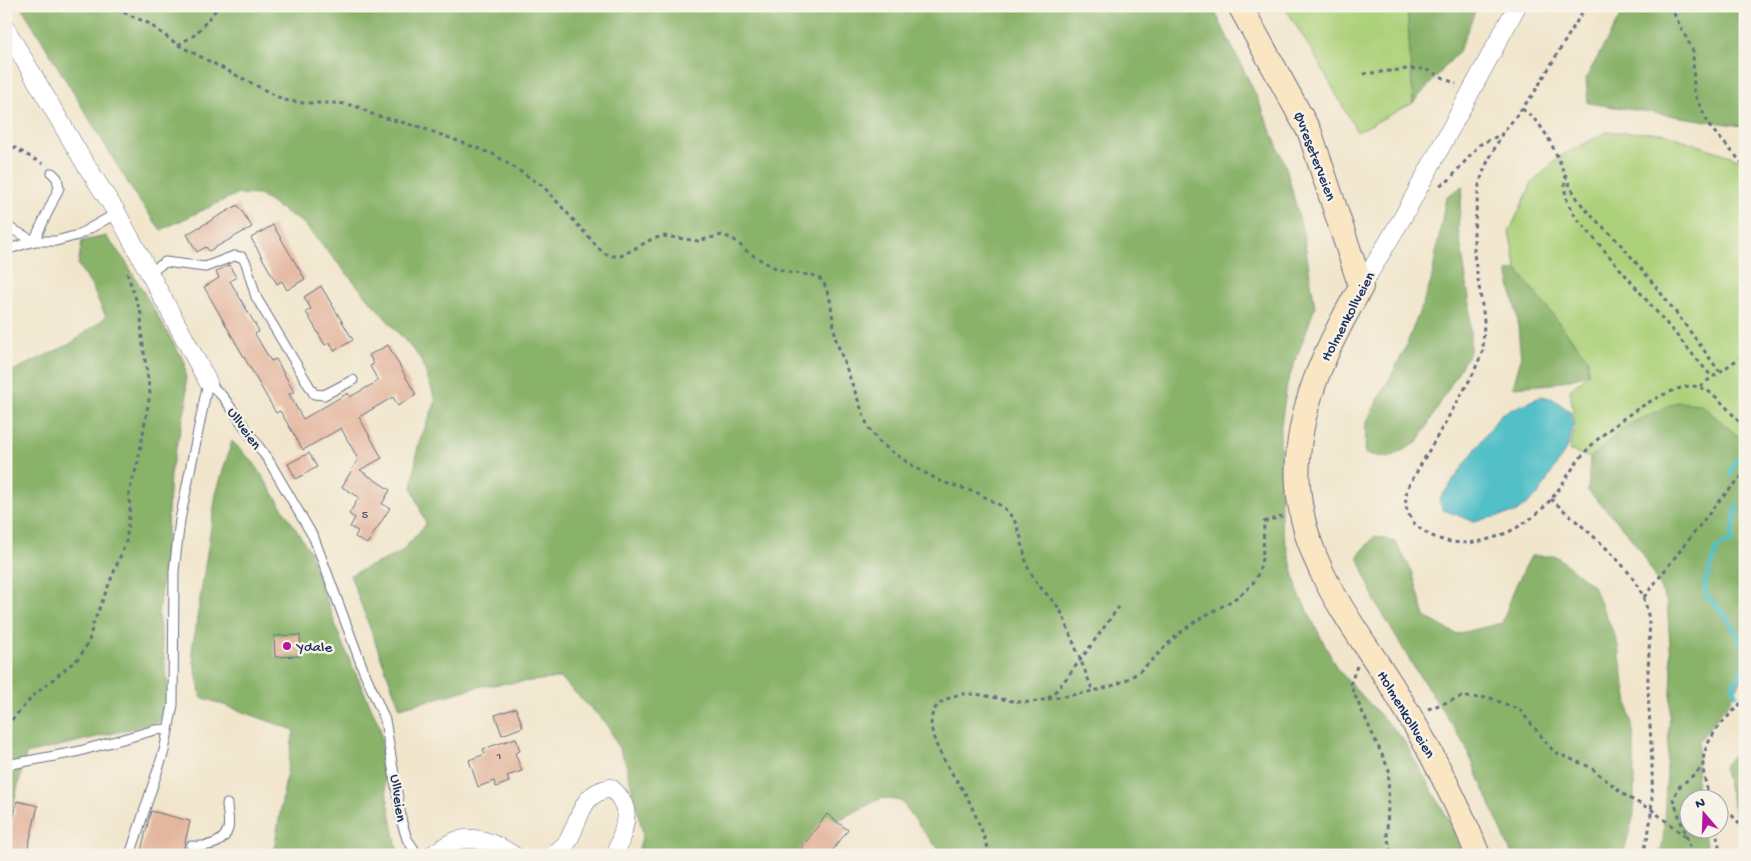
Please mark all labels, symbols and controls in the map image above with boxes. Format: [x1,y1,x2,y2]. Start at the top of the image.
street label: Øvreseterveien [1289,110,1339,204]
street label: Holmenkollveien [1318,269,1380,365]
street label: Ullveien [222,405,265,454]
house number: 5 [362,509,368,523]
place label: Ydale [295,639,332,657]
marker: Ydale [281,640,293,652]
street label: Holmenkollveien [1372,668,1438,762]
house number: 1 [496,750,502,764]
street label: Ullveien [385,773,409,823]
north arrow [1678,788,1728,838]
text: N [1693,795,1708,814]

